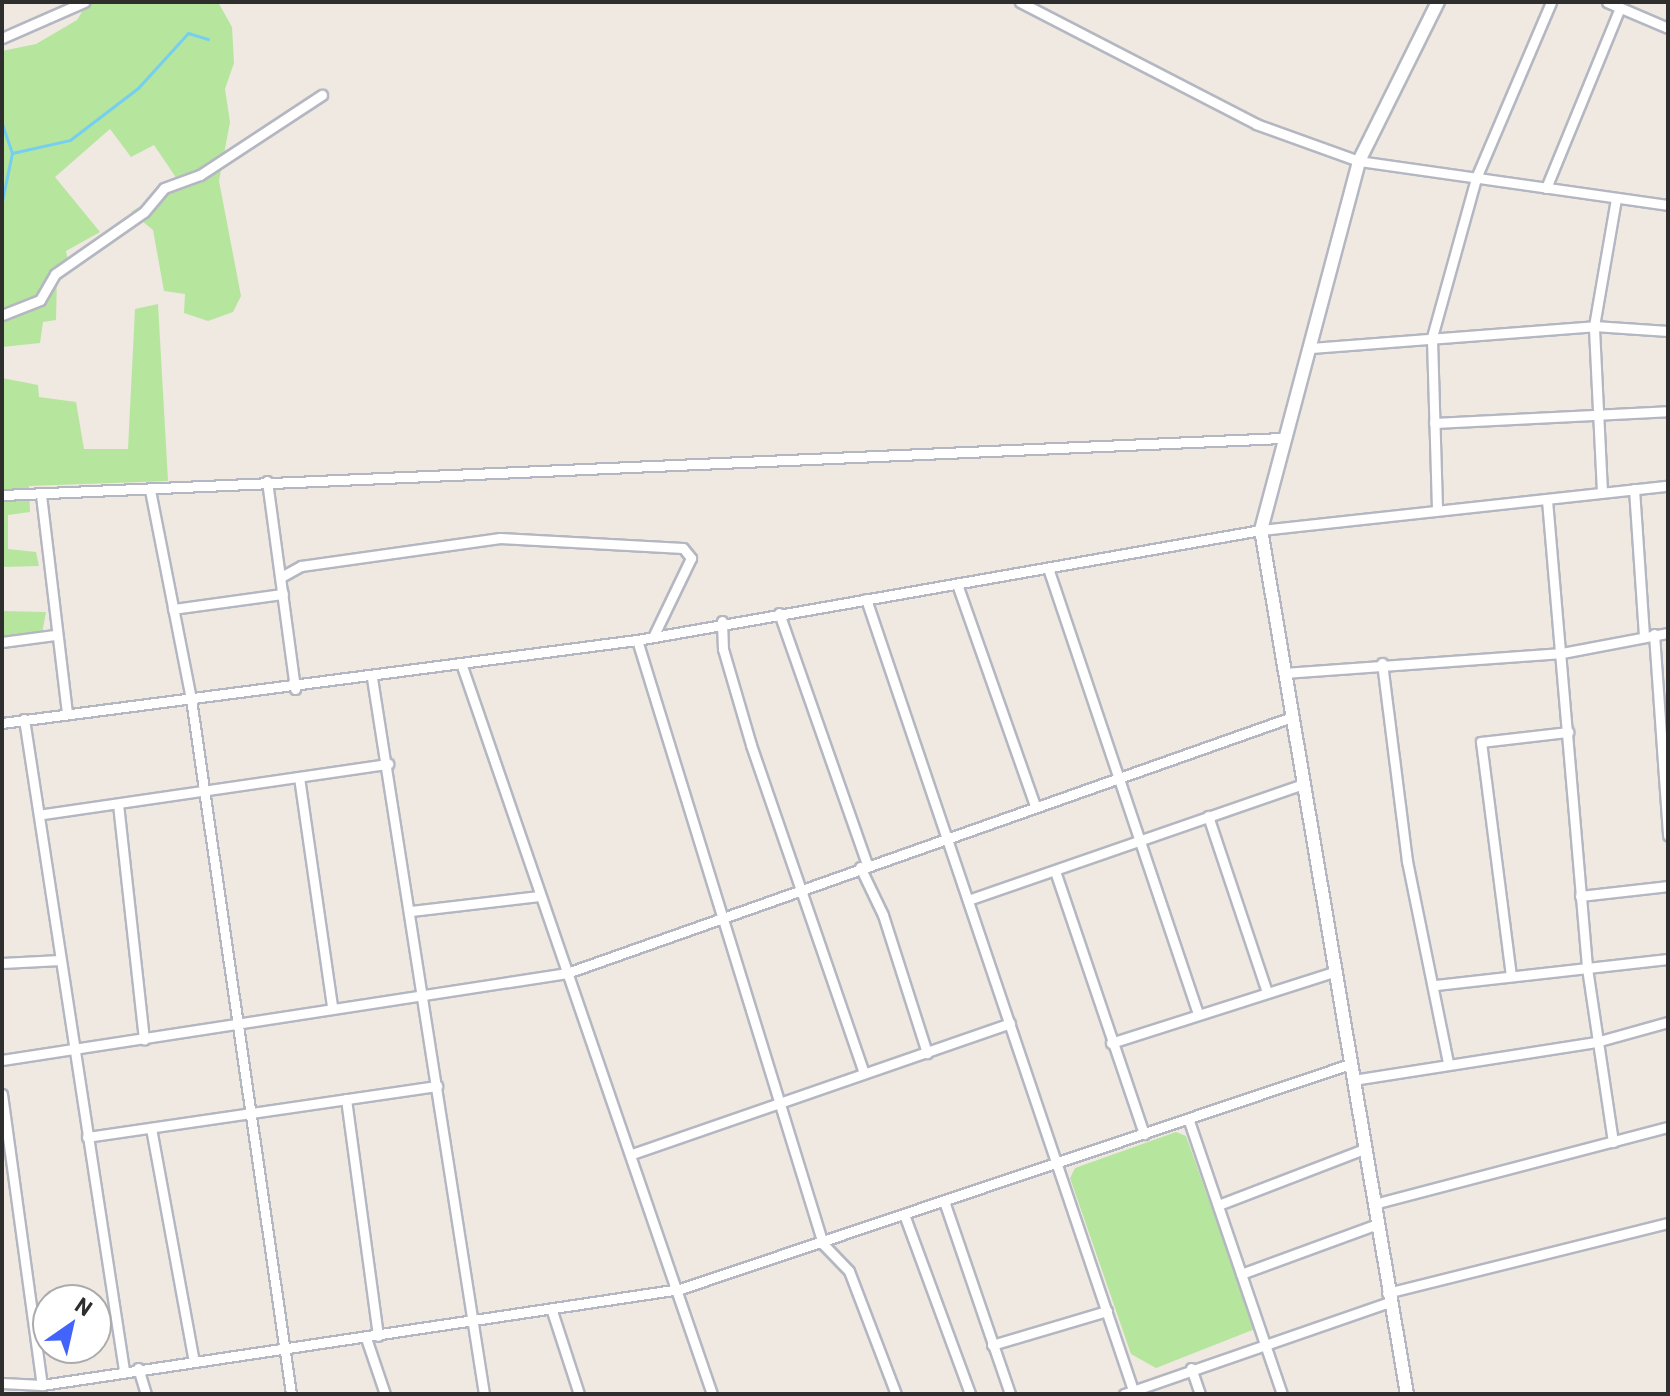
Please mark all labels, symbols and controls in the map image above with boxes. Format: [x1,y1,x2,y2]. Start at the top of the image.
north arrow [32,1284,112,1364]
text: N [71,1291,98,1321]

